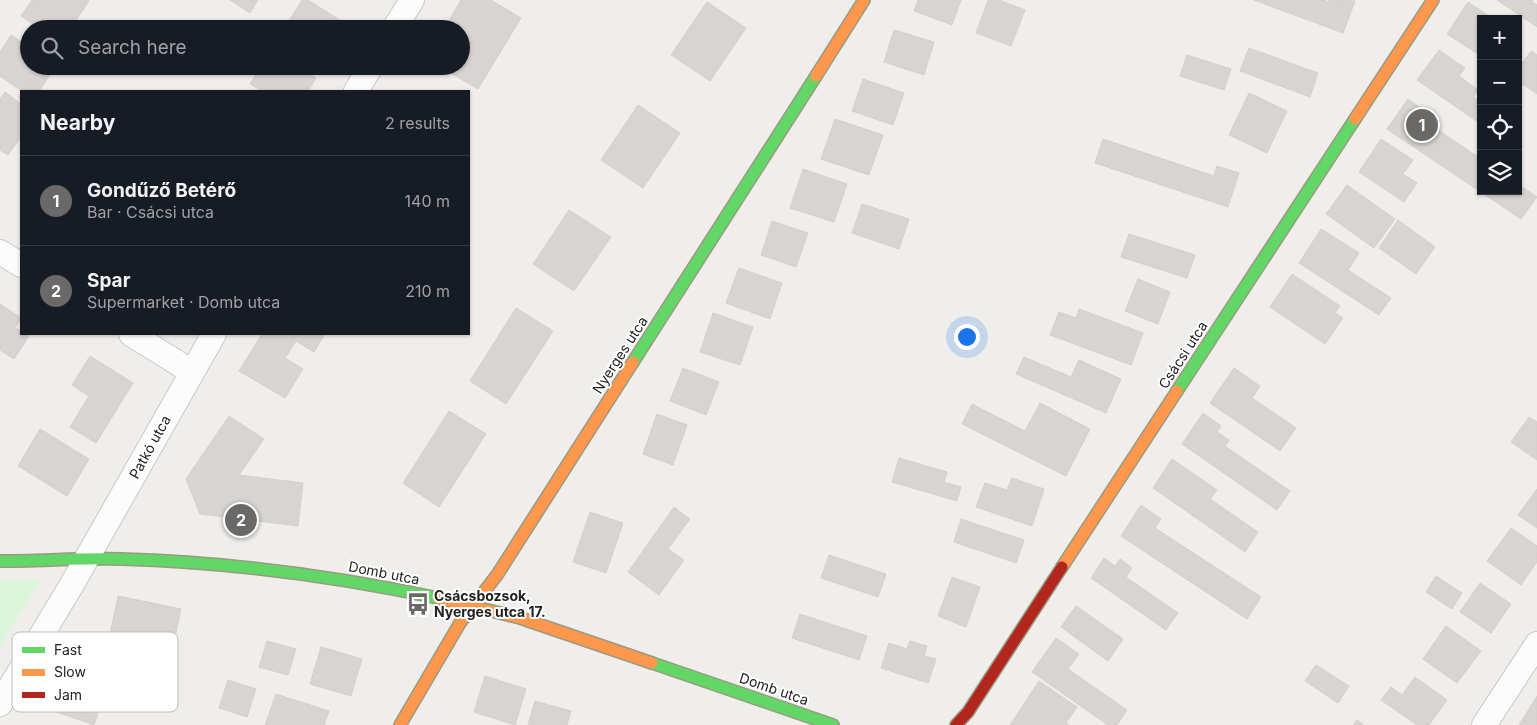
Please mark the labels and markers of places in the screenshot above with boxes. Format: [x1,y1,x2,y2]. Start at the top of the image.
pin: 1 [1406,106,1438,144]
pin: 2 [225,501,257,539]
place label: Csácsbozsok, Nyerges utca 17. [434,587,546,620]
bus stop icon: Csácsbozsok, Nyerges utca 17. [405,591,431,617]

